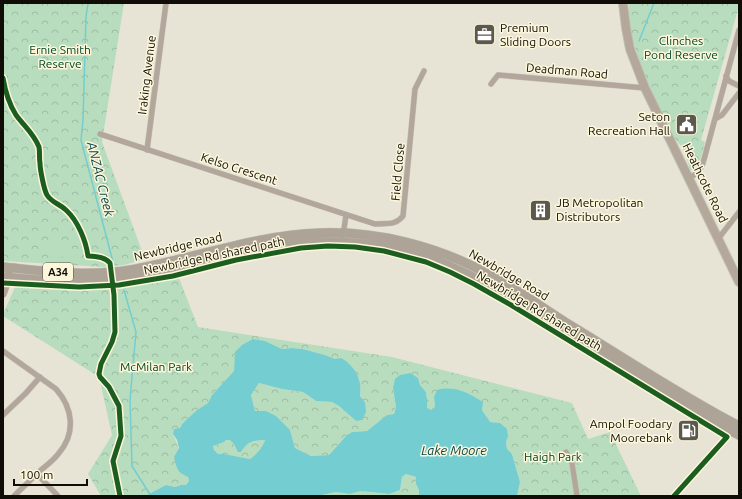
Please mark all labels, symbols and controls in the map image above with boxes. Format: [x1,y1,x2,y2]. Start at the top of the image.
place label: Premium Sliding Doors [500,21,571,48]
office icon: Premium Sliding Doors [472,22,498,48]
park label: Clinches Pond Reserve [644,34,718,61]
street label: Iraking Avenue [135,35,158,115]
park label: Ernie Smith Reserve [29,43,91,70]
street label: Deadman Road [526,60,608,81]
place label: Seton Recreation Hall [588,110,670,137]
public building icon: Seton Recreation Hall [673,111,699,137]
water label: ANZAC Creek [85,139,117,218]
street label: Heathcote Road [681,141,730,225]
street label: Field Close [388,142,407,201]
street label: Kelso Crescent [199,150,279,187]
place label: JB Metropolitan Distributors [556,196,643,223]
building icon: JB Metropolitan Distributors [528,197,554,223]
street label: Newbridge Road [133,230,223,263]
street label: Newbridge Rd shared path [142,234,285,277]
street label: Newbridge Road [467,246,551,303]
road number: A34 [43,263,73,281]
street label: Newbridge Rd shared path [474,268,604,353]
park label: McMilan Park [120,360,192,373]
place label: Ampol Foodary Moorebank [590,417,672,444]
fuel station icon: Ampol Foodary Moorebank [675,418,701,444]
water label: Lake Moore [421,443,487,457]
park label: Haigh Park [524,450,582,463]
scale bar [14,461,87,487]
text: 100 m [20,468,53,481]

